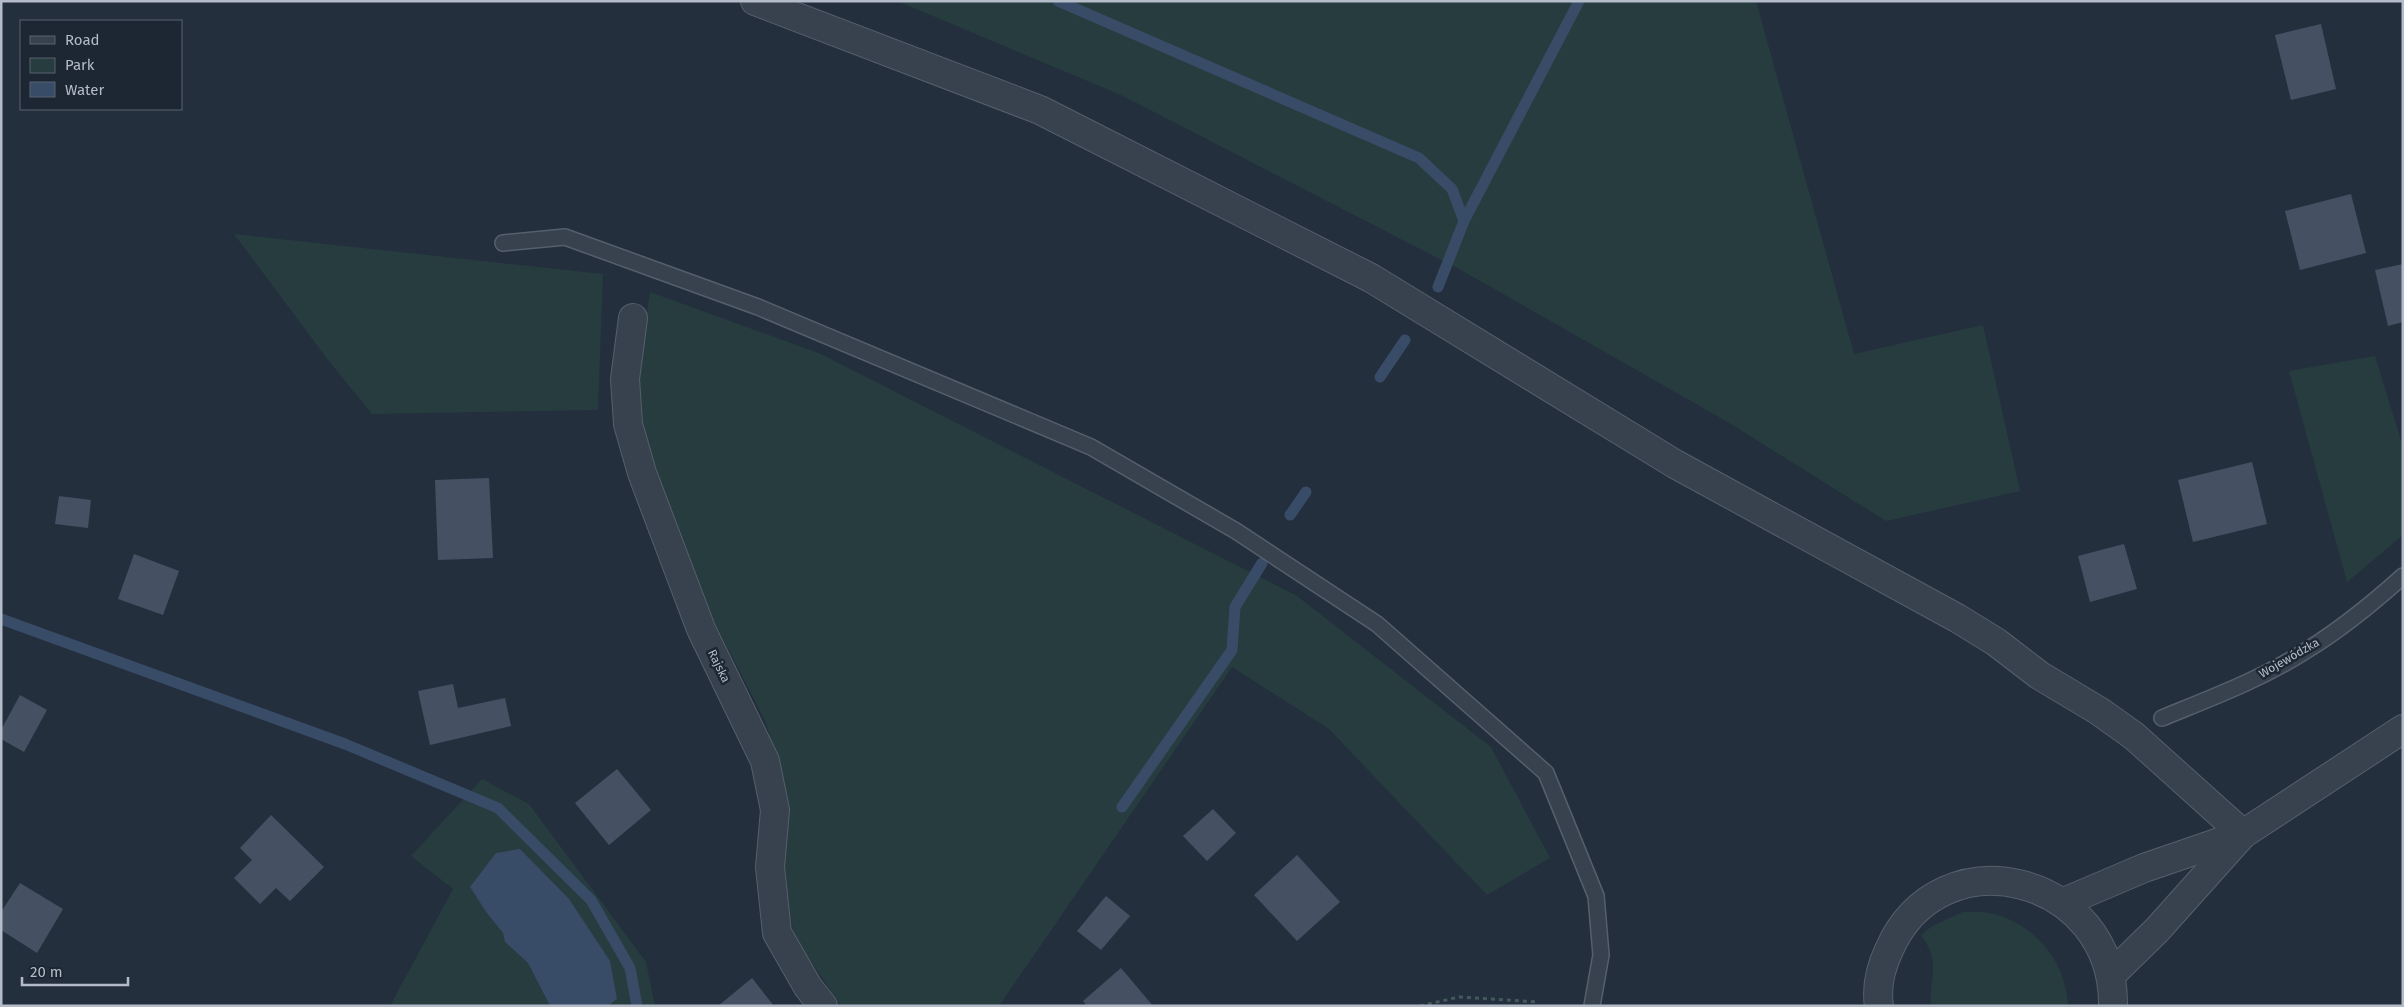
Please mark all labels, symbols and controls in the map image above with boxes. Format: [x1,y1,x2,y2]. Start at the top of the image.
legend [20,20,182,110]
text: Road [65,31,100,49]
text: Park [65,56,95,74]
text: Water [65,81,104,99]
street label: Wojewódzka [2256,635,2322,681]
street label: Rajska [705,647,733,685]
scale bar [22,954,129,986]
text: 20 m [30,963,63,981]

